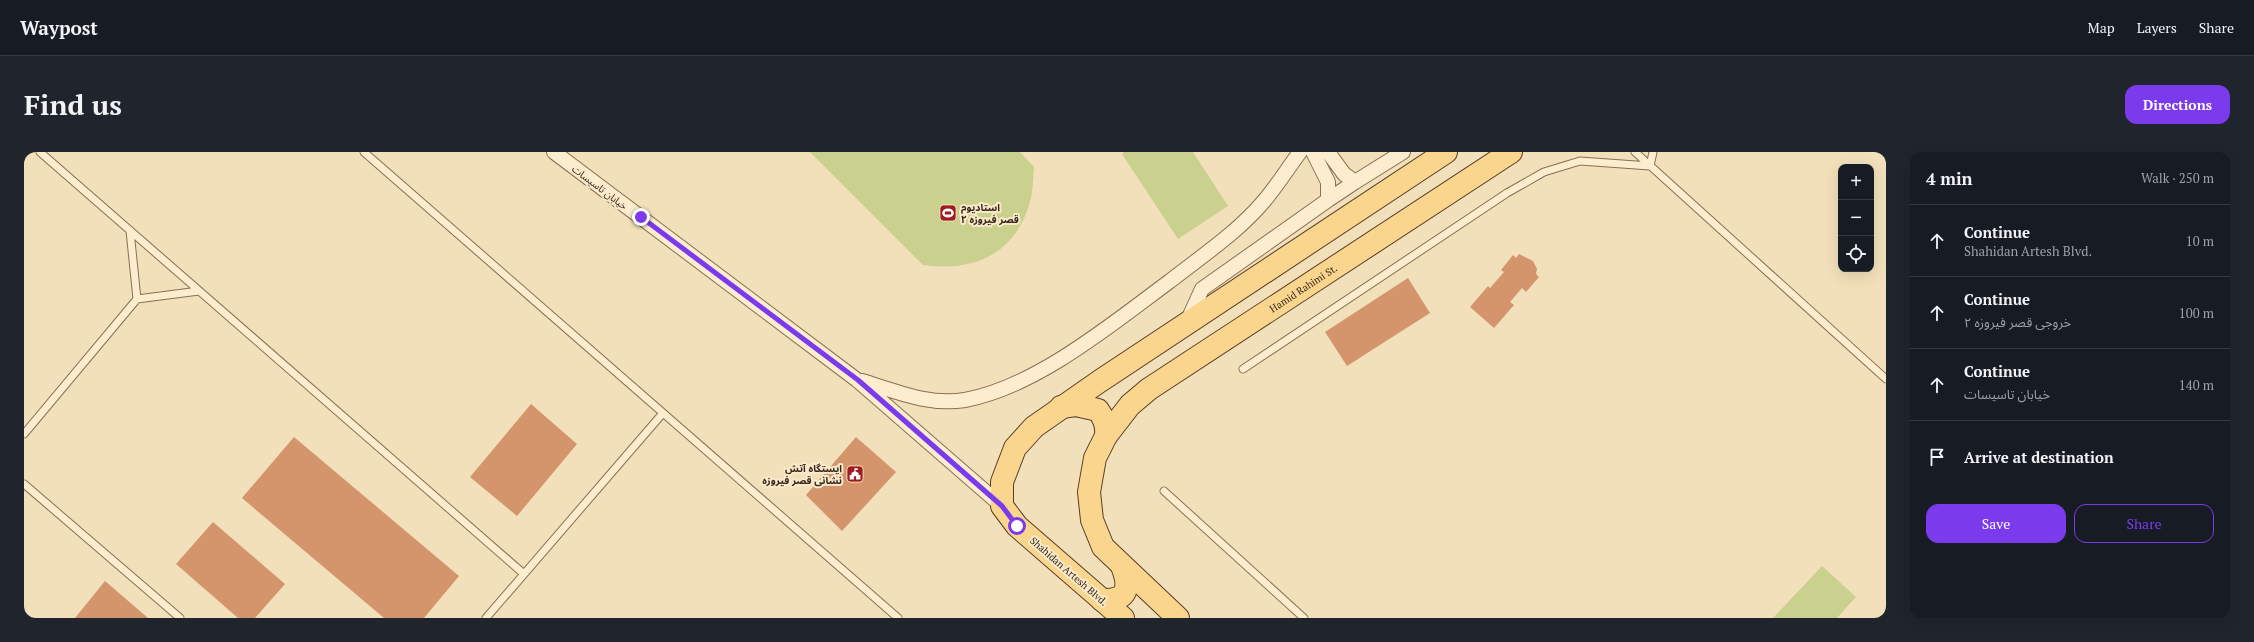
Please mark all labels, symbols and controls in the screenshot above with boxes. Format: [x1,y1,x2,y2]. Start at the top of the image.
text: Waypost [20,15,98,40]
text: Map [2088,18,2115,37]
text: Layers [2137,18,2177,37]
text: Share [2199,18,2234,37]
button: Directions [2125,85,2230,124]
text: Find us [24,86,122,123]
street label: خیابان تاسیسات [569,162,630,213]
map controls [1838,164,1874,272]
button: + [1838,164,1874,200]
text: 4 min [1926,167,1973,190]
text: Walk · 250 m [2141,169,2214,187]
button: − [1838,200,1874,236]
place label: استادیوم قصر فیروزه ۲ [961,201,1019,226]
sports icon: استادیوم قصر فیروزه ۲ [938,203,958,223]
route end [632,208,650,226]
text: Continue [1964,222,2030,242]
icon: ahead [1926,230,1948,252]
text: 10 m [2186,232,2214,250]
button: locate [1838,236,1874,272]
text: Shahidan Artesh Blvd. [1964,242,2092,260]
street label: Hamid Rahimi St. [1267,262,1340,315]
text: Continue [1964,289,2030,309]
icon: ahead [1926,302,1948,324]
text: 100 m [2179,304,2214,322]
text: خروجی قصر فیروزه ۲ [1964,313,2071,331]
text: Continue [1964,361,2030,381]
icon: ahead [1926,374,1948,396]
text: 140 m [2179,376,2214,394]
text: خیابان تاسیسات [1964,385,2050,403]
icon: arrive [1926,446,1948,468]
text: Arrive at destination [1964,447,2114,467]
place label: ایستگاه آتش نشانی قصر فیروزه [762,462,842,487]
public building icon: ایستگاه آتش نشانی قصر فیروزه [845,464,865,484]
button: Save [1926,504,2066,543]
button: Share [2074,504,2214,543]
route start [1008,517,1026,535]
street label: Shahidan Artesh Blvd. [1027,534,1110,609]

